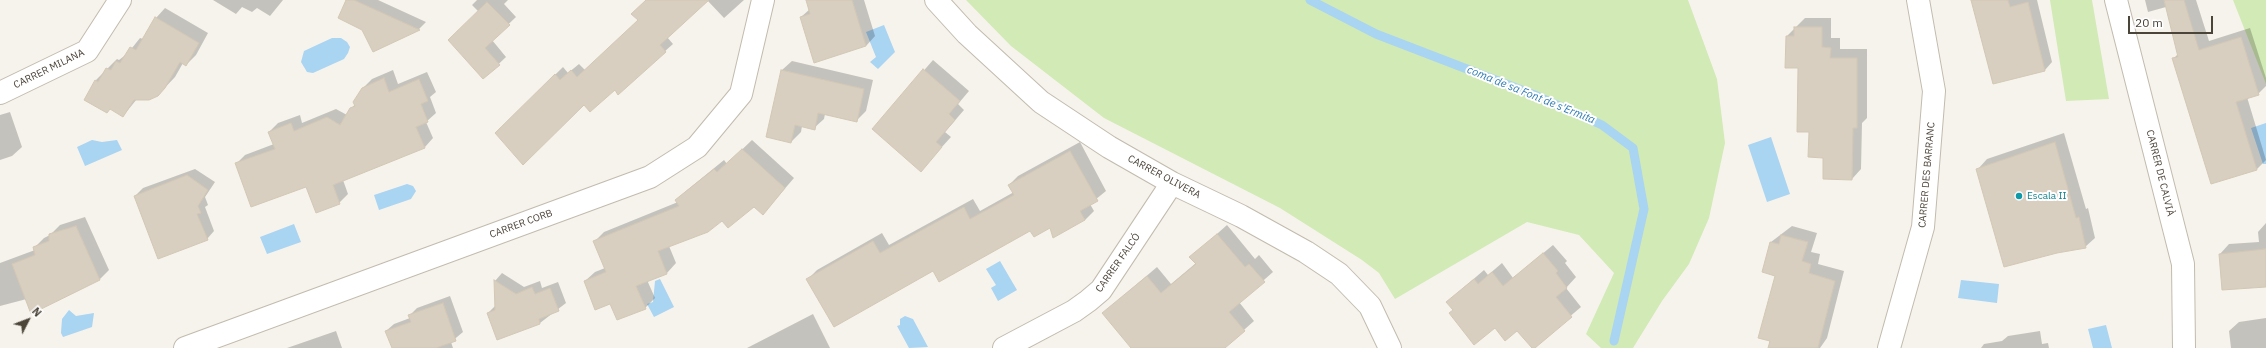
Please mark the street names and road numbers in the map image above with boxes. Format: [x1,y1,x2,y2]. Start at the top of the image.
street label: CARRER MILANA [12,47,86,91]
street label: CARRER DES BARRANC [1916,122,1938,228]
street label: CARRER DE CALVIÀ [2143,129,2177,217]
street label: CARRER OLIVERA [1125,153,1203,201]
street label: CARRER CORB [488,207,554,241]
street label: CARRER FALCÓ [1093,231,1143,295]

